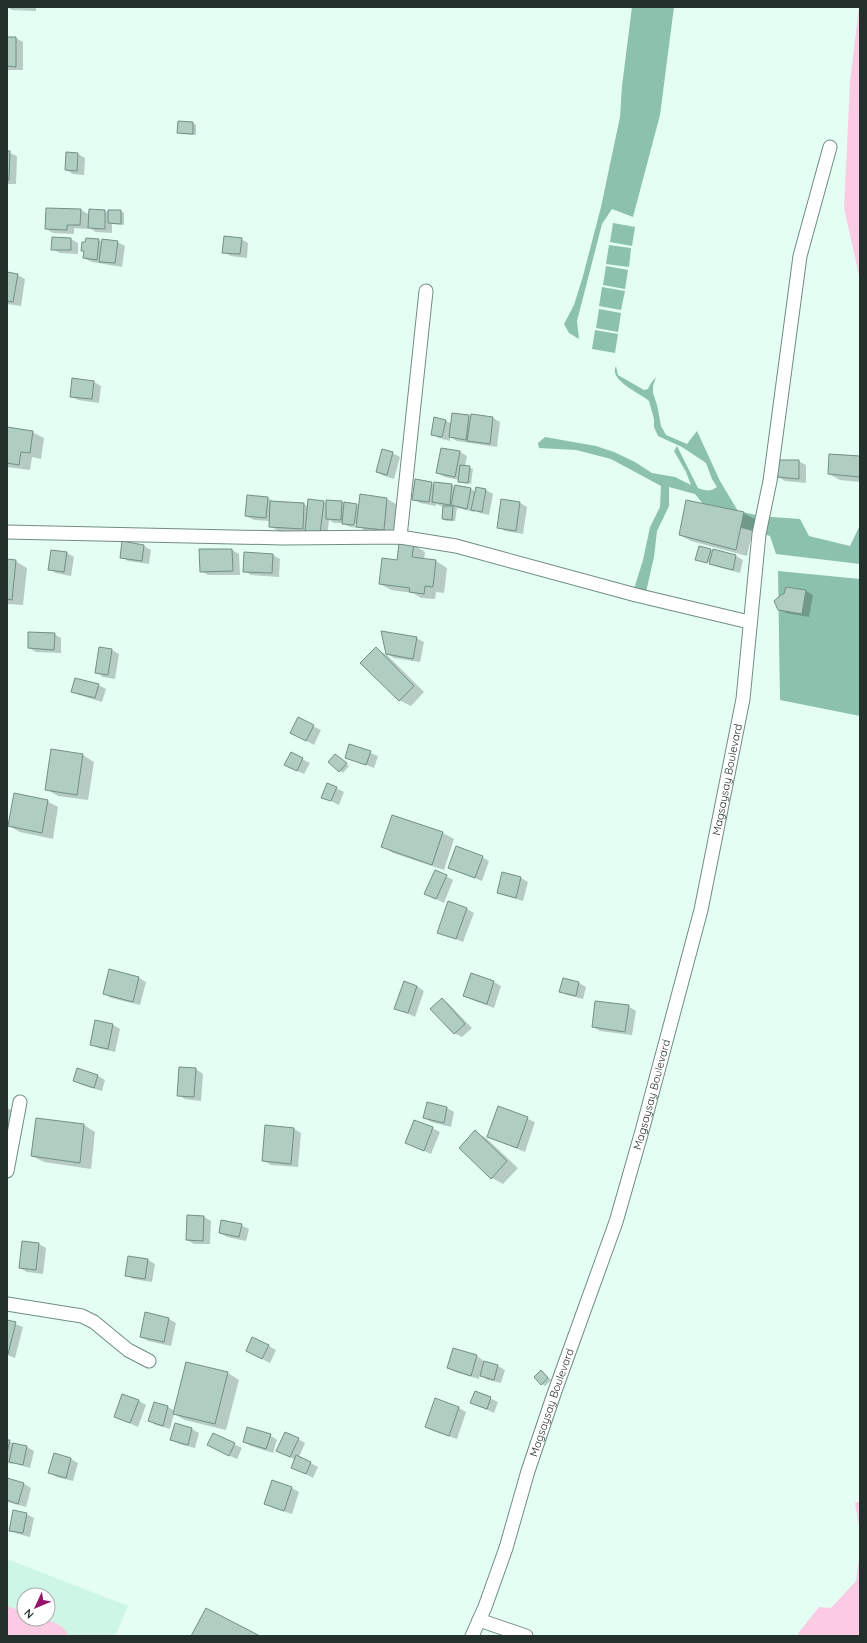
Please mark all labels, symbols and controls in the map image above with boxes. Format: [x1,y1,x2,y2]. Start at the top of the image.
street label: Magsaysay Boulevard [709,722,745,837]
street label: Magsaysay Boulevard [630,1038,673,1151]
street label: Magsaysay Boulevard [526,1346,577,1458]
north arrow [16,1587,56,1627]
text: N [21,1606,37,1622]

